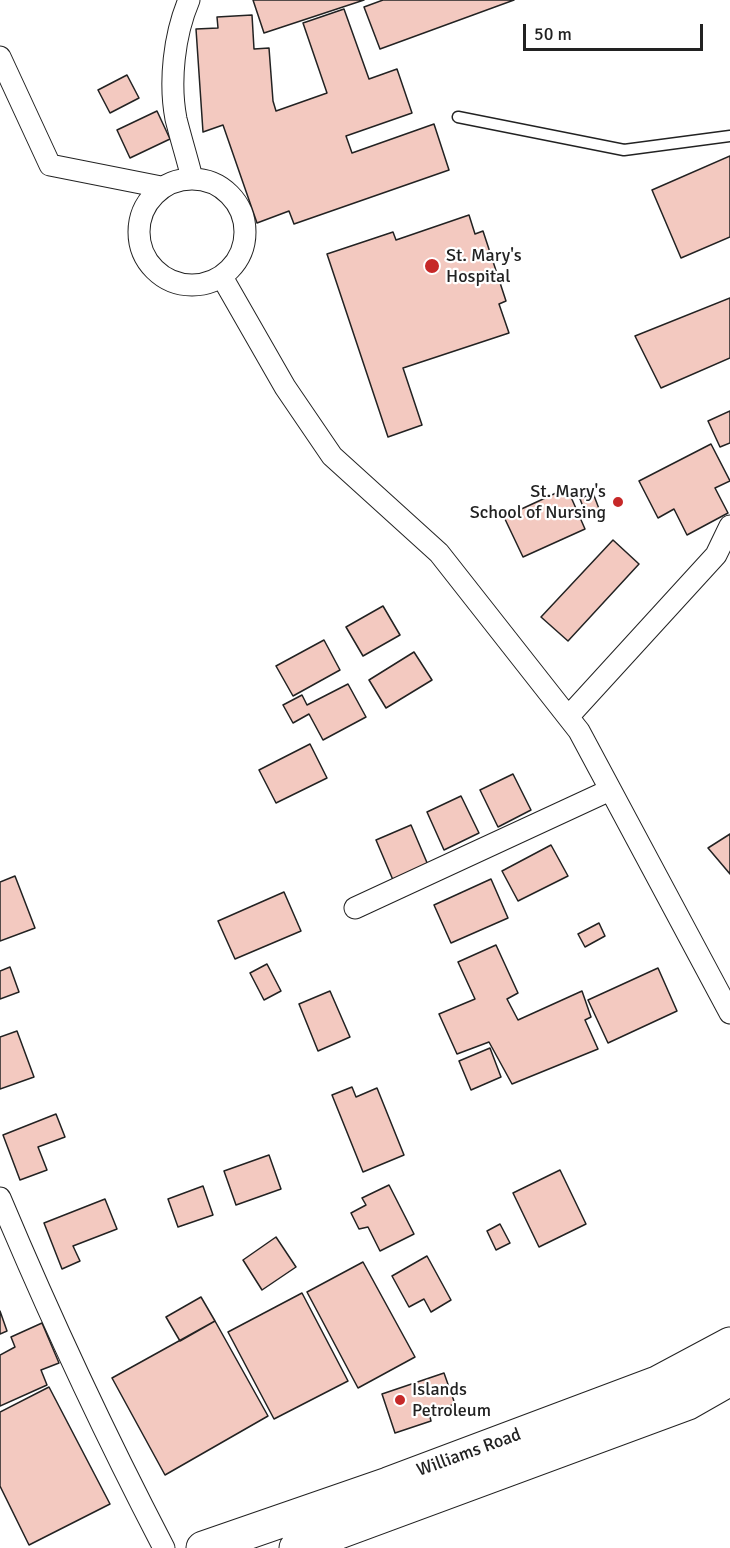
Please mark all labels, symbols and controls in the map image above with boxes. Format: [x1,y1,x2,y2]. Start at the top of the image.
scale bar [526,12,706,50]
text: 50 m [534,23,572,45]
place label: St. Mary's Hospital [446,245,522,288]
marker: St. Mary's Hospital [423,257,441,275]
place label: St. Mary's School of Nursing [470,481,606,524]
marker: St. Mary's School of Nursing [611,495,625,509]
place label: Islands Petroleum [412,1379,491,1422]
marker: Islands Petroleum [393,1393,407,1407]
street label: Williams Road [414,1424,524,1482]

